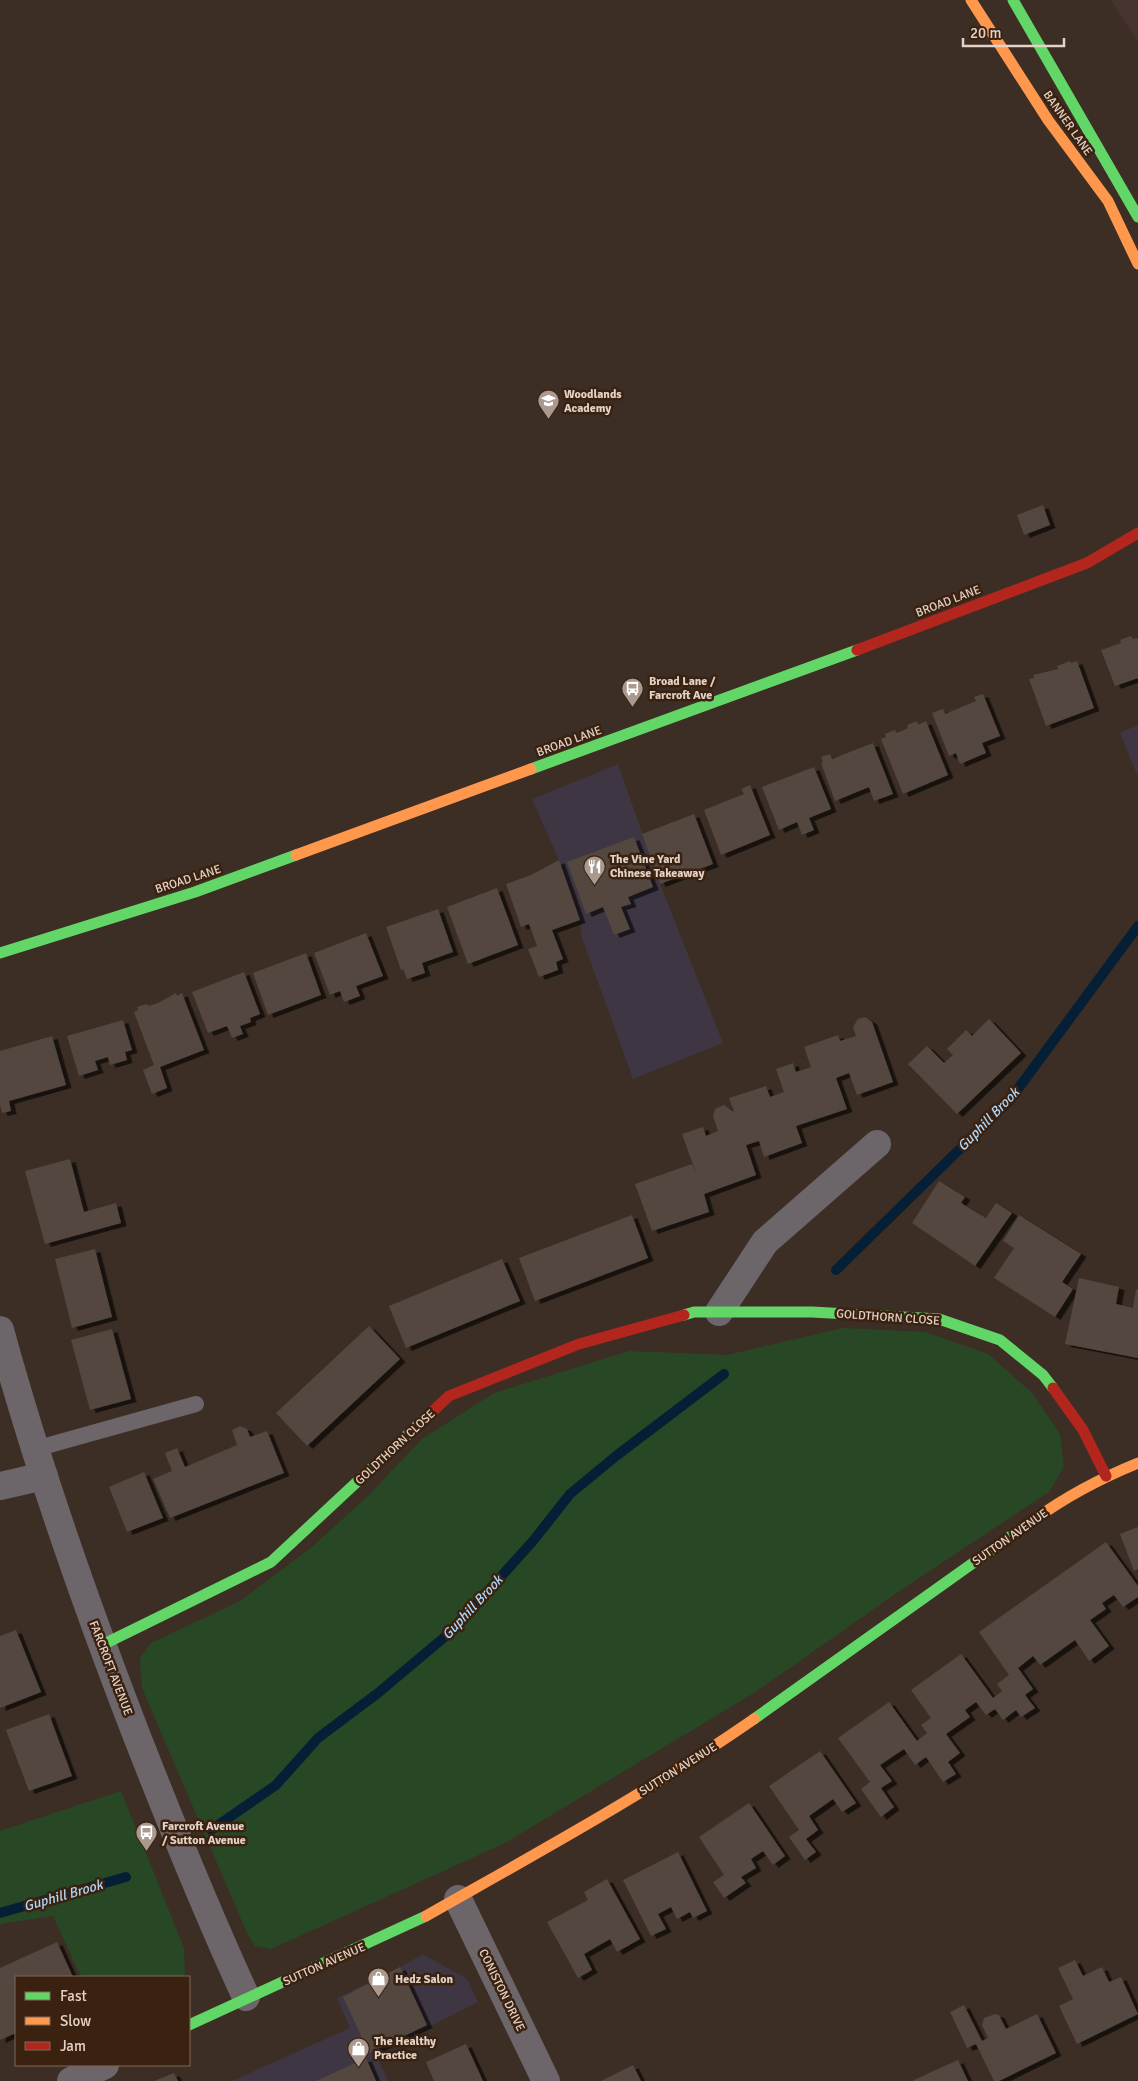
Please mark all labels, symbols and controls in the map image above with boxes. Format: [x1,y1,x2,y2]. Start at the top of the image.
scale bar [963,15,1064,47]
text: 20 m [970,24,1001,42]
street label: BANNER LANE [1040,88,1096,159]
place label: Woodlands Academy [564,387,622,416]
school or university icon: Woodlands Academy [536,389,560,420]
street label: BROAD LANE [914,582,983,621]
place label: Broad Lane / Farcroft Ave [649,674,716,703]
bus stop icon: Broad Lane / Farcroft Ave [621,676,645,707]
street label: BROAD LANE [535,723,604,760]
place label: The Vine Yard Chinese Takeaway [610,852,704,881]
restaurant icon: The Vine Yard Chinese Takeaway [582,854,606,885]
street label: BROAD LANE [153,862,223,897]
water label: Guphill Brook [954,1083,1024,1155]
street label: GOLDTHORN CLOSE [836,1306,940,1329]
street label: GOLDTHORN CLOSE [352,1406,439,1488]
street label: SUTTON AVENUE [970,1506,1051,1569]
water label: Guphill Brook [438,1570,508,1643]
street label: FARCROFT AVENUE [86,1619,136,1718]
street label: SUTTON AVENUE [637,1739,720,1799]
place label: Farcroft Avenue / Sutton Avenue [162,1819,246,1848]
bus stop icon: Farcroft Avenue / Sutton Avenue [134,1821,158,1852]
water label: Guphill Brook [22,1876,106,1915]
street label: SUTTON AVENUE [281,1940,368,1989]
street label: CONISTON DRIVE [475,1947,528,2034]
shop icon: Hedz Salon [367,1967,391,1998]
place label: Hedz Salon [395,1972,453,1987]
legend [15,1976,190,2066]
text: Fast [60,1987,87,2005]
text: Slow [60,2012,91,2030]
place label: The Healthy Practice [374,2034,436,2063]
shop icon: The Healthy Practice [346,2036,370,2067]
text: Jam [60,2037,86,2055]

